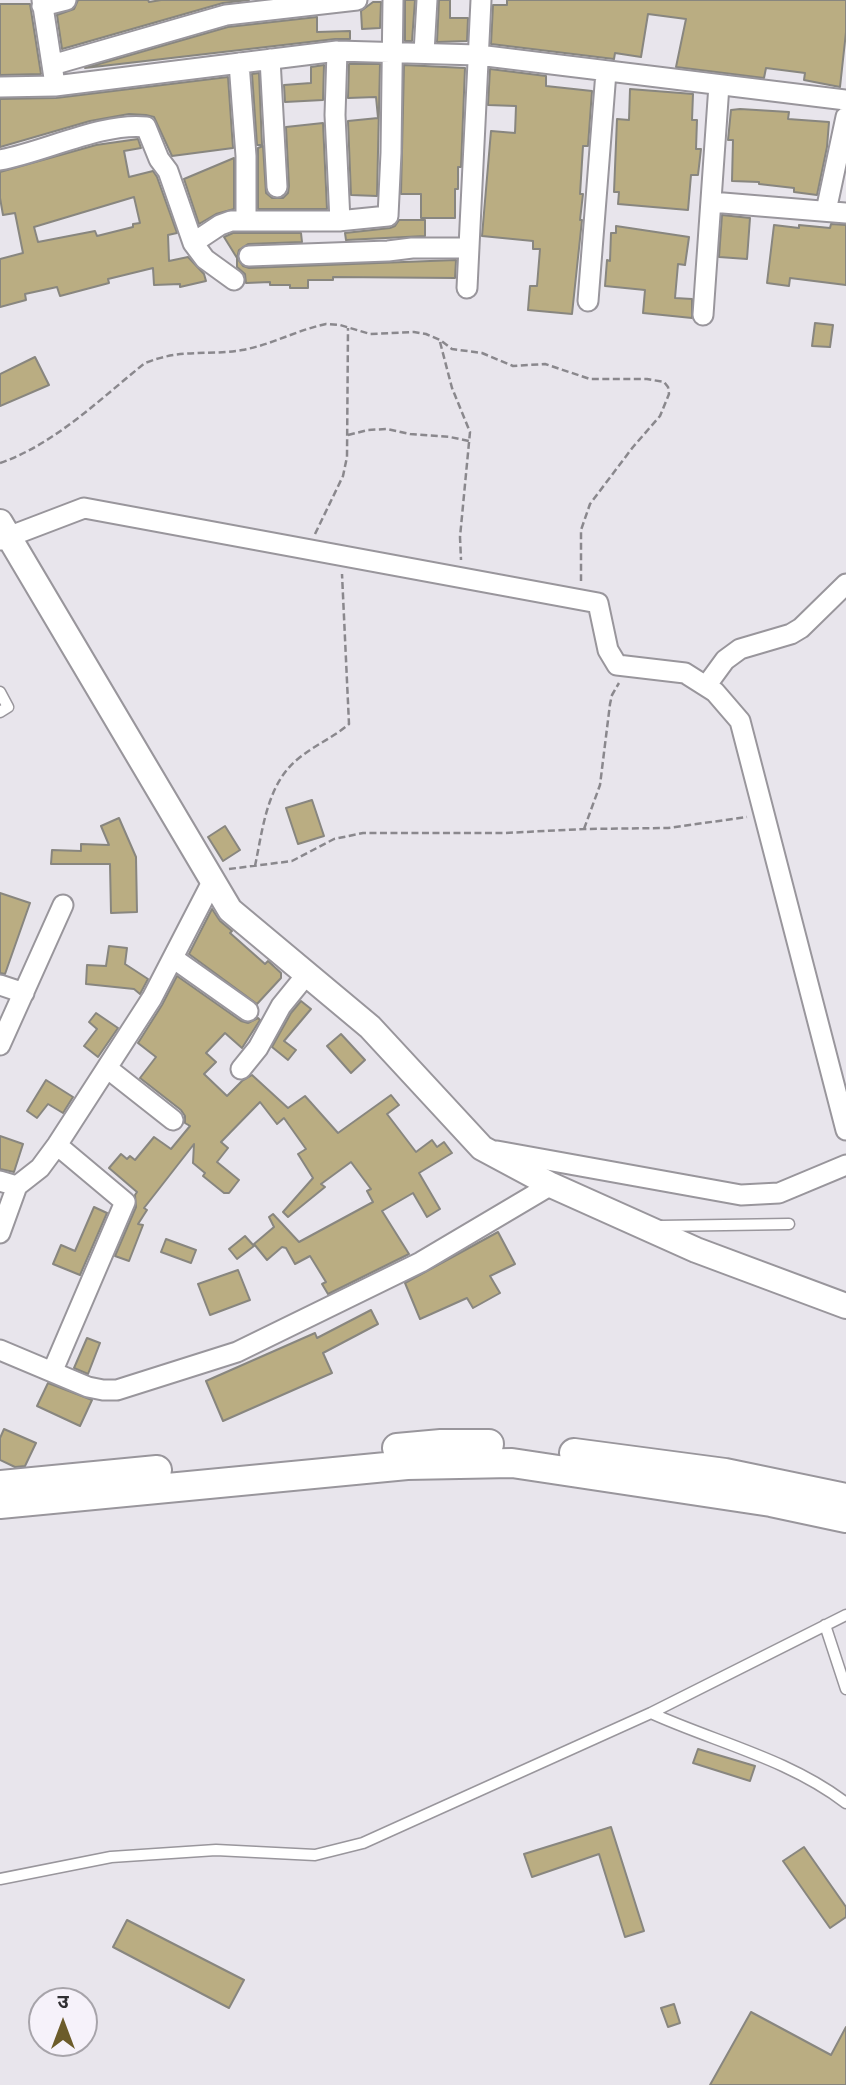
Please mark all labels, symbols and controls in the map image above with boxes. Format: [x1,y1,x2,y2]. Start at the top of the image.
north arrow [28,1987,98,2057]
text: उ [57,1991,69,2015]

